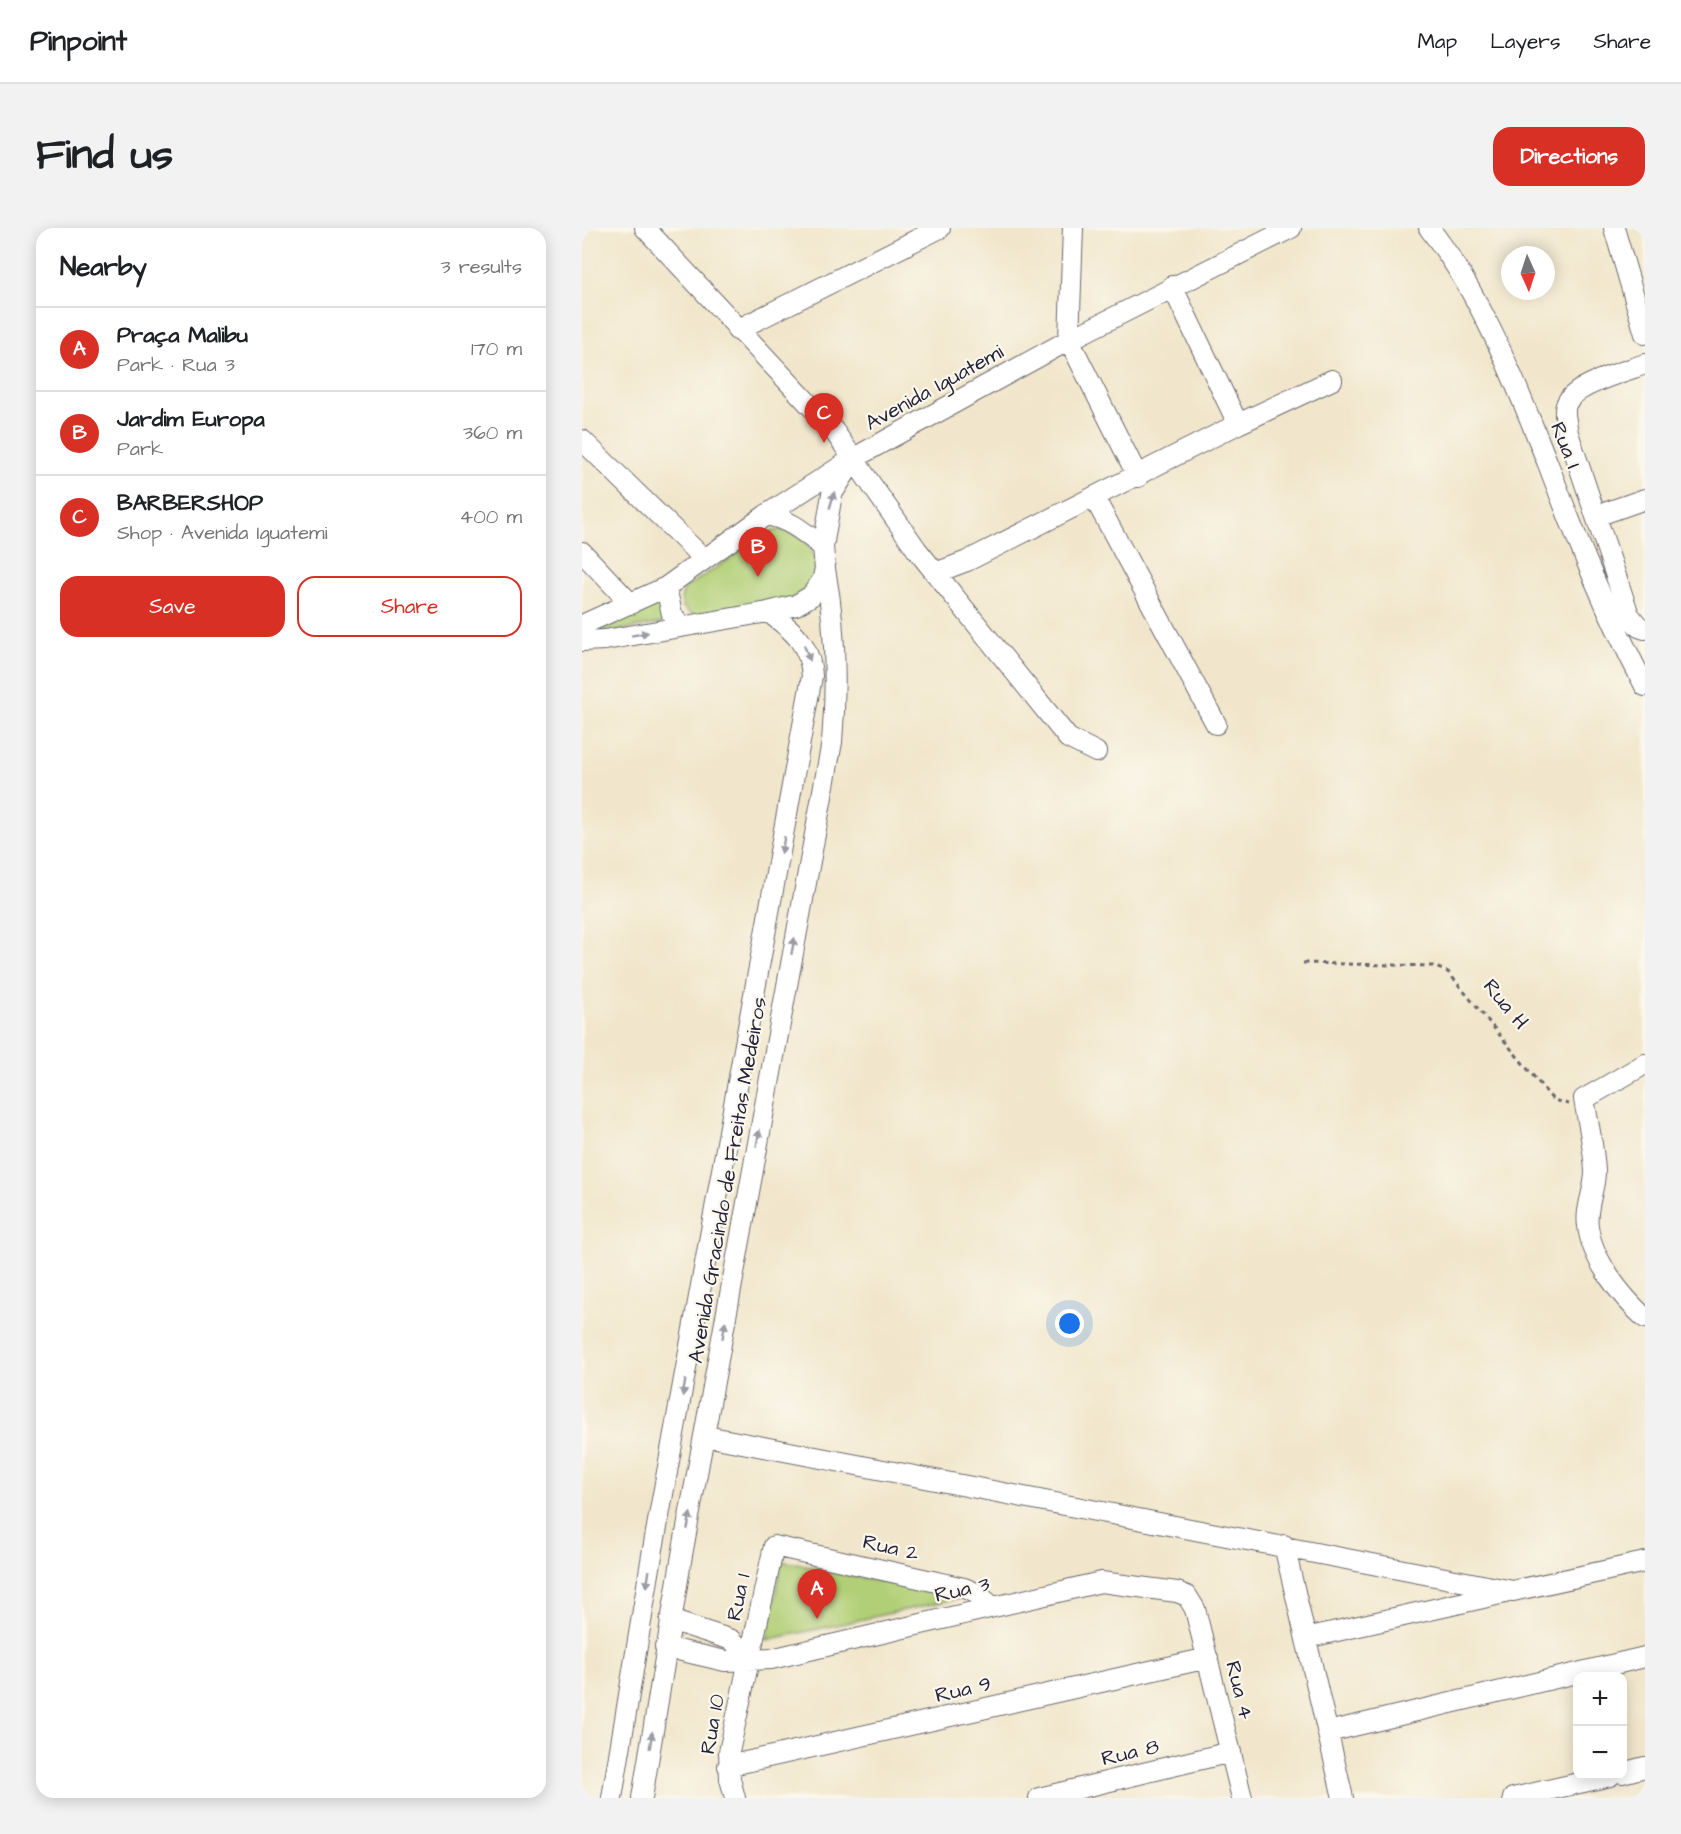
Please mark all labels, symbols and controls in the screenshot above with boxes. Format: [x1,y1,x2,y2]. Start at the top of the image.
text: Pinpoint [30,22,127,61]
text: Map [1417,27,1457,56]
text: Layers [1490,27,1560,56]
text: Share [1593,27,1651,56]
text: Find us [36,127,173,185]
button: Directions [1493,127,1645,186]
north arrow [1501,246,1555,300]
text: Nearby [60,249,147,285]
text: 3 results [440,253,522,281]
text: Praça Malibu [117,320,248,351]
text: A [73,335,86,363]
text: 170 m [471,335,522,363]
street label: Avenida Iguatemi [860,337,1010,439]
text: Park · Rua 3 [117,351,235,379]
pin: C [804,394,844,443]
text: Jardim Europa [117,404,265,435]
street label: Rua I [1543,418,1588,473]
text: B [72,419,87,447]
text: 360 m [463,419,522,447]
text: Park [117,435,163,463]
text: BARBERSHOP [117,488,263,519]
one-way arrow [828,491,837,509]
text: C [72,503,87,531]
text: 400 m [460,503,522,531]
text: Shop · Avenida Iguatemi [117,519,328,547]
pin: B [738,528,777,577]
button: Save [60,576,285,637]
button: Share [297,576,522,637]
one-way arrow [631,629,650,638]
one-way arrow [803,644,813,662]
one-way arrow [778,835,787,854]
one-way arrow [789,936,798,955]
street label: Rua H [1476,973,1535,1036]
street label: Avenida Gracindo de Freitas Medeiros [681,995,774,1365]
one-way arrow [754,1128,763,1147]
your location [1055,1309,1084,1338]
one-way arrow [720,1320,729,1339]
one-way arrow [679,1378,688,1397]
one-way arrow [684,1512,694,1531]
street label: Rua 2 [860,1527,922,1568]
street label: Rua 3 [932,1569,993,1610]
one-way arrow [643,1570,652,1589]
pin: A [798,1570,836,1619]
street label: Rua 1 [719,1571,758,1623]
street label: Rua 4 [1218,1658,1261,1722]
street label: Rua 9 [932,1669,994,1710]
map controls [1573,1672,1627,1780]
button: + [1573,1672,1627,1726]
street label: Rua 10 [693,1692,732,1756]
button: − [1573,1726,1627,1780]
one-way arrow [647,1731,656,1750]
street label: Rua 8 [1098,1732,1162,1773]

